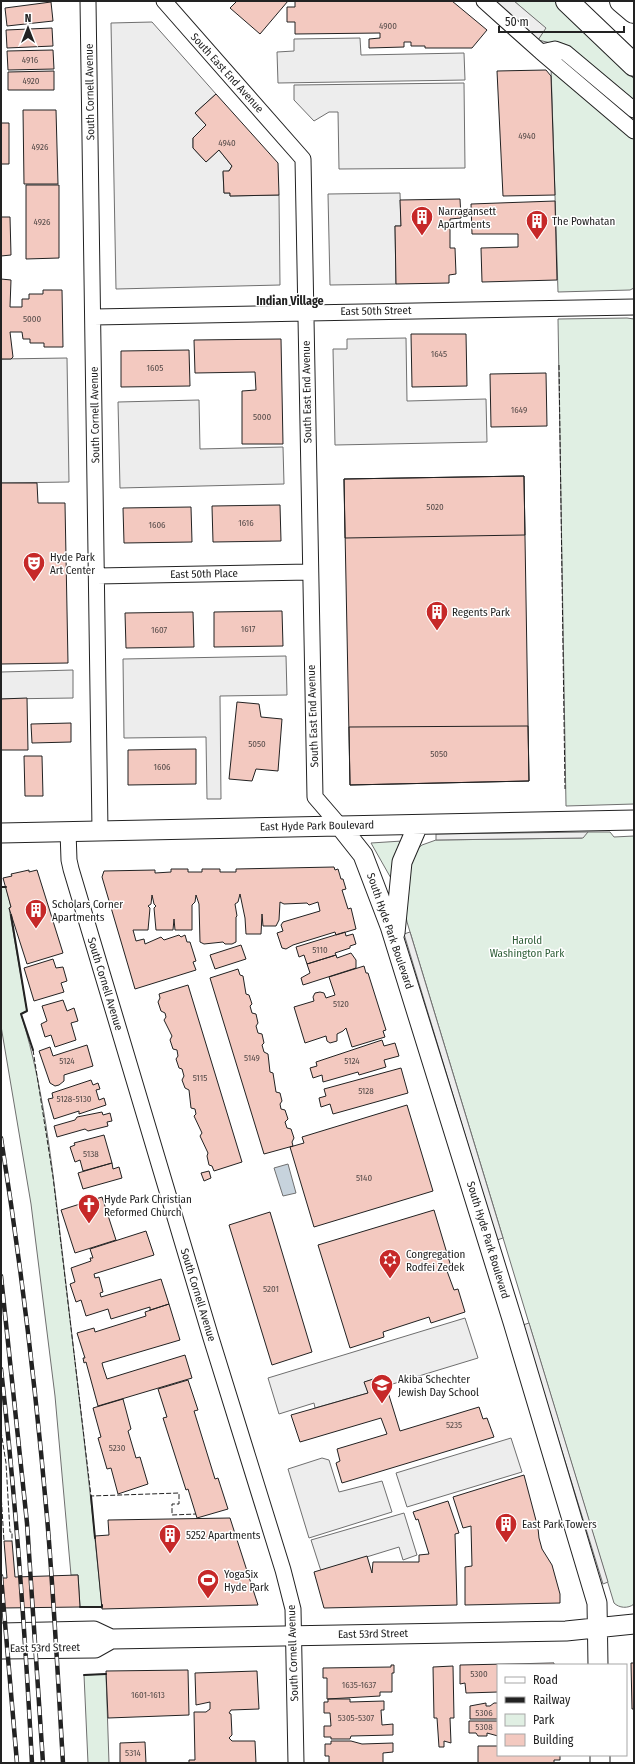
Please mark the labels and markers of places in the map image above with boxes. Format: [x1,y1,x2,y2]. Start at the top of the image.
building icon: Narragansett Apartments [409,204,435,237]
place label: Narragansett Apartments [438,205,497,231]
building icon: The Powhatan [524,208,550,241]
place label: The Powhatan [552,215,615,228]
theatre icon: Hyde Park Art Center [21,550,47,583]
place label: Hyde Park Art Center [50,551,96,577]
building icon: Regents Park [424,599,450,632]
place label: Regents Park [452,606,511,619]
building icon: Scholars Corner Apartments [23,897,49,930]
place label: Scholars Corner Apartments [52,898,123,924]
church icon: Hyde Park Christian Reformed Church [76,1192,102,1225]
place label: Hyde Park Christian Reformed Church [104,1193,192,1219]
synagogue icon: Congregation Rodfei Zedek [377,1247,403,1280]
place label: Congregation Rodfei Zedek [406,1248,465,1274]
school or university icon: Akiba Schechter Jewish Day School [369,1372,395,1405]
place label: Akiba Schechter Jewish Day School [398,1373,479,1399]
building icon: East Park Towers [493,1511,519,1544]
place label: East Park Towers [522,1518,597,1531]
building icon: 5252 Apartments [157,1522,183,1555]
place label: 5252 Apartments [186,1529,261,1542]
sports icon: YogaSix Hyde Park [195,1567,221,1600]
place label: YogaSix Hyde Park [224,1568,270,1594]

